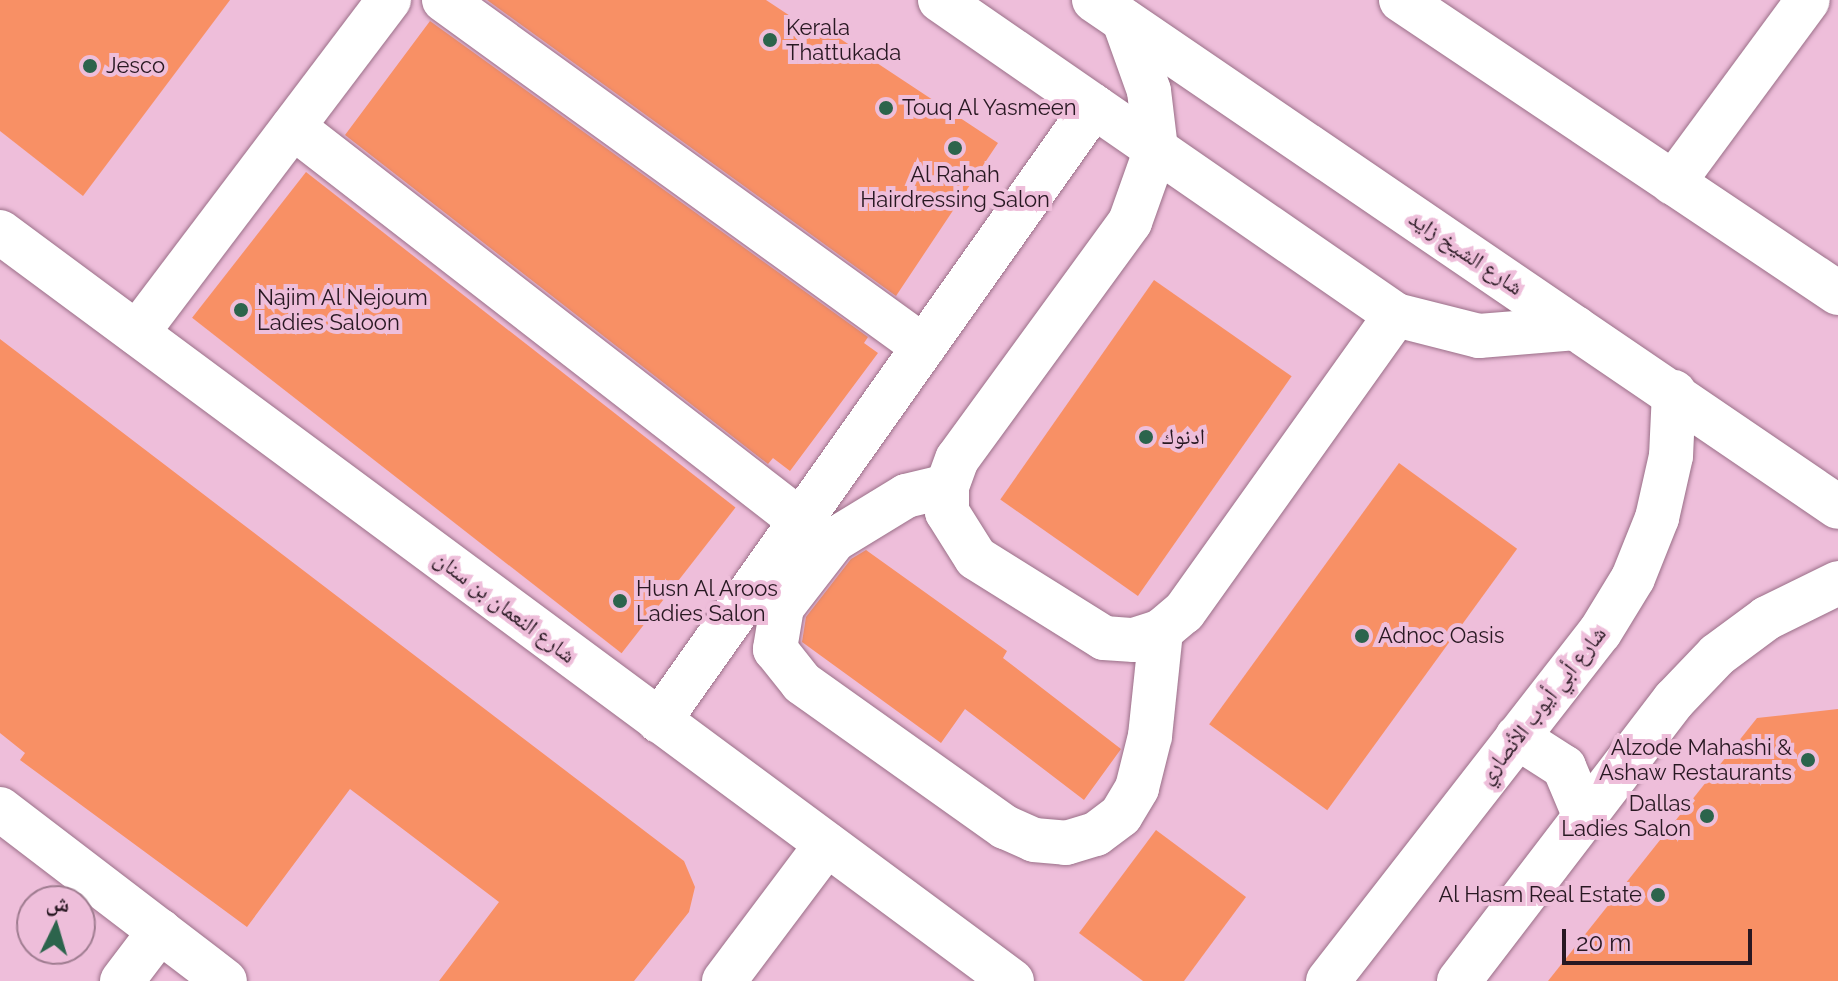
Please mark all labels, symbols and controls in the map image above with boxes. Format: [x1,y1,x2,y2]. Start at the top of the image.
place label: Kerala Thattukada [786,14,901,66]
marker: Kerala Thattukada [761,31,779,49]
place label: Jesco [106,53,165,79]
marker: Jesco [81,57,99,75]
place label: Touq Al Yasmeen [902,95,1079,121]
marker: Touq Al Yasmeen [877,99,895,117]
marker: Al Rahah Hairdressing Salon [946,139,964,157]
place label: Al Rahah Hairdressing Salon [860,161,1050,212]
street label: شارع الشيخ زايد [1404,205,1528,301]
place label: Najim Al Nejoum Ladies Saloon [257,284,429,336]
marker: Najim Al Nejoum Ladies Saloon [232,301,250,319]
place label: ادنوك [1162,424,1205,450]
marker: ادنوك [1137,428,1155,446]
street label: شارع النعمان بن سنان [429,545,581,669]
place label: Husn Al Aroos Ladies Salon [636,575,780,626]
marker: Husn Al Aroos Ladies Salon [611,592,629,610]
street label: شارع أبي أيوب الأنصاري [1472,621,1612,789]
place label: Adnoc Oasis [1378,623,1504,649]
marker: Adnoc Oasis [1353,627,1371,645]
place label: Alzode Mahashi & Ashaw Restaurants [1598,734,1792,786]
marker: Alzode Mahashi & Ashaw Restaurants [1799,751,1817,769]
place label: Dallas Ladies Salon [1561,790,1691,842]
marker: Dallas Ladies Salon [1698,807,1716,825]
place label: Al Hasm Real Estate [1437,882,1642,908]
north arrow [16,885,96,965]
marker: Al Hasm Real Estate [1649,886,1667,904]
text: ش [45,889,71,917]
scale bar [1566,913,1756,963]
text: 20 m [1576,928,1631,957]

